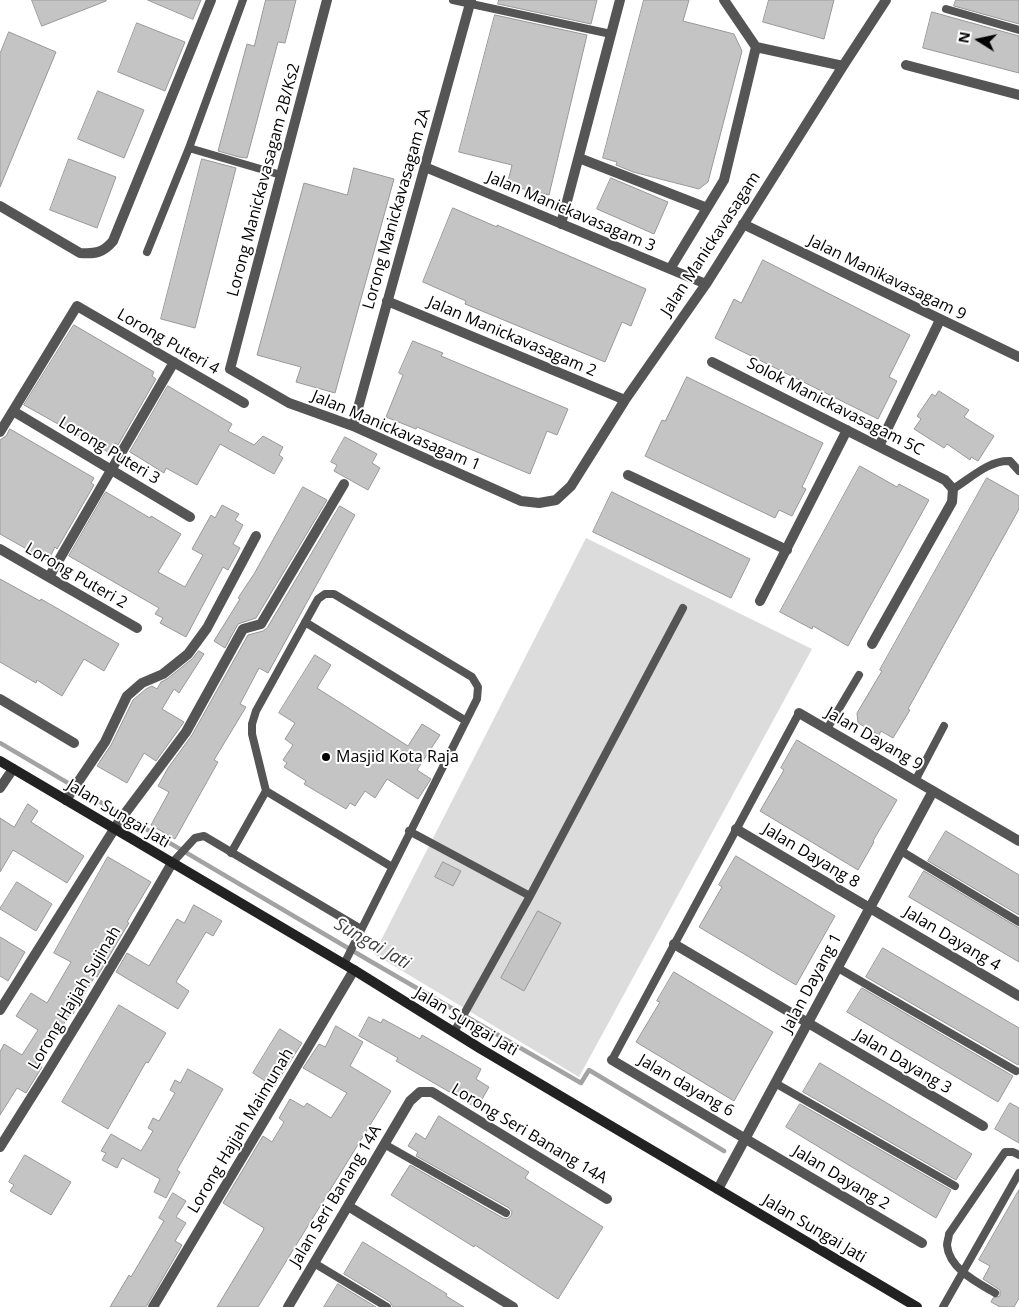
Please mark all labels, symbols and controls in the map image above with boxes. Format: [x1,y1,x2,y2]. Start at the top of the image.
north arrow [954,15,1004,65]
text: N [953,30,974,45]
street label: Lorong Manickavasagam 2B/Ks2 [224,61,304,299]
street label: Lorong Manickavasagam 2A [359,106,435,312]
street label: Jalan Manickavasagam 3 [484,168,658,256]
street label: Jalan Manickavasagam [657,168,765,320]
street label: Jalan Manikavasagam 9 [805,231,969,325]
street label: Jalan Manickavasagam 2 [425,293,599,381]
street label: Lorong Puteri 4 [113,305,223,379]
street label: Solok Manickavasagam 5C [743,354,927,460]
street label: Jalan Manickavasagam 1 [309,387,483,475]
street label: Lorong Puteri 3 [55,413,163,489]
street label: Lorong Puteri 2 [21,539,131,613]
street label: Jalan Dayang 9 [822,703,926,775]
place label: Masjid Kota Raja [336,747,459,767]
marker: Masjid Kota Raja [320,751,332,763]
street label: Jalan Sungai Jati [63,776,173,852]
street label: Jalan Dayang 8 [759,820,863,892]
street label: Jalan Dayang 4 [900,903,1004,975]
water label: Sungai Jati [330,914,414,974]
street label: Lorong Hajjah Sujinah [25,923,125,1073]
street label: Jalan Dayang 1 [778,930,846,1036]
street label: Jalan Sungai Jati [411,984,521,1060]
street label: Jalan Dayang 3 [851,1026,955,1098]
street label: Lorong Hajjah Maimunah [184,1045,298,1217]
street label: Jalan dayang 6 [635,1051,737,1121]
street label: Lorong Seri Banang 14A [448,1080,610,1188]
street label: Jalan Seri Banang 14A [286,1122,386,1270]
street label: Jalan Dayang 2 [789,1142,893,1214]
street label: Jalan Sungai Jati [759,1191,869,1267]

